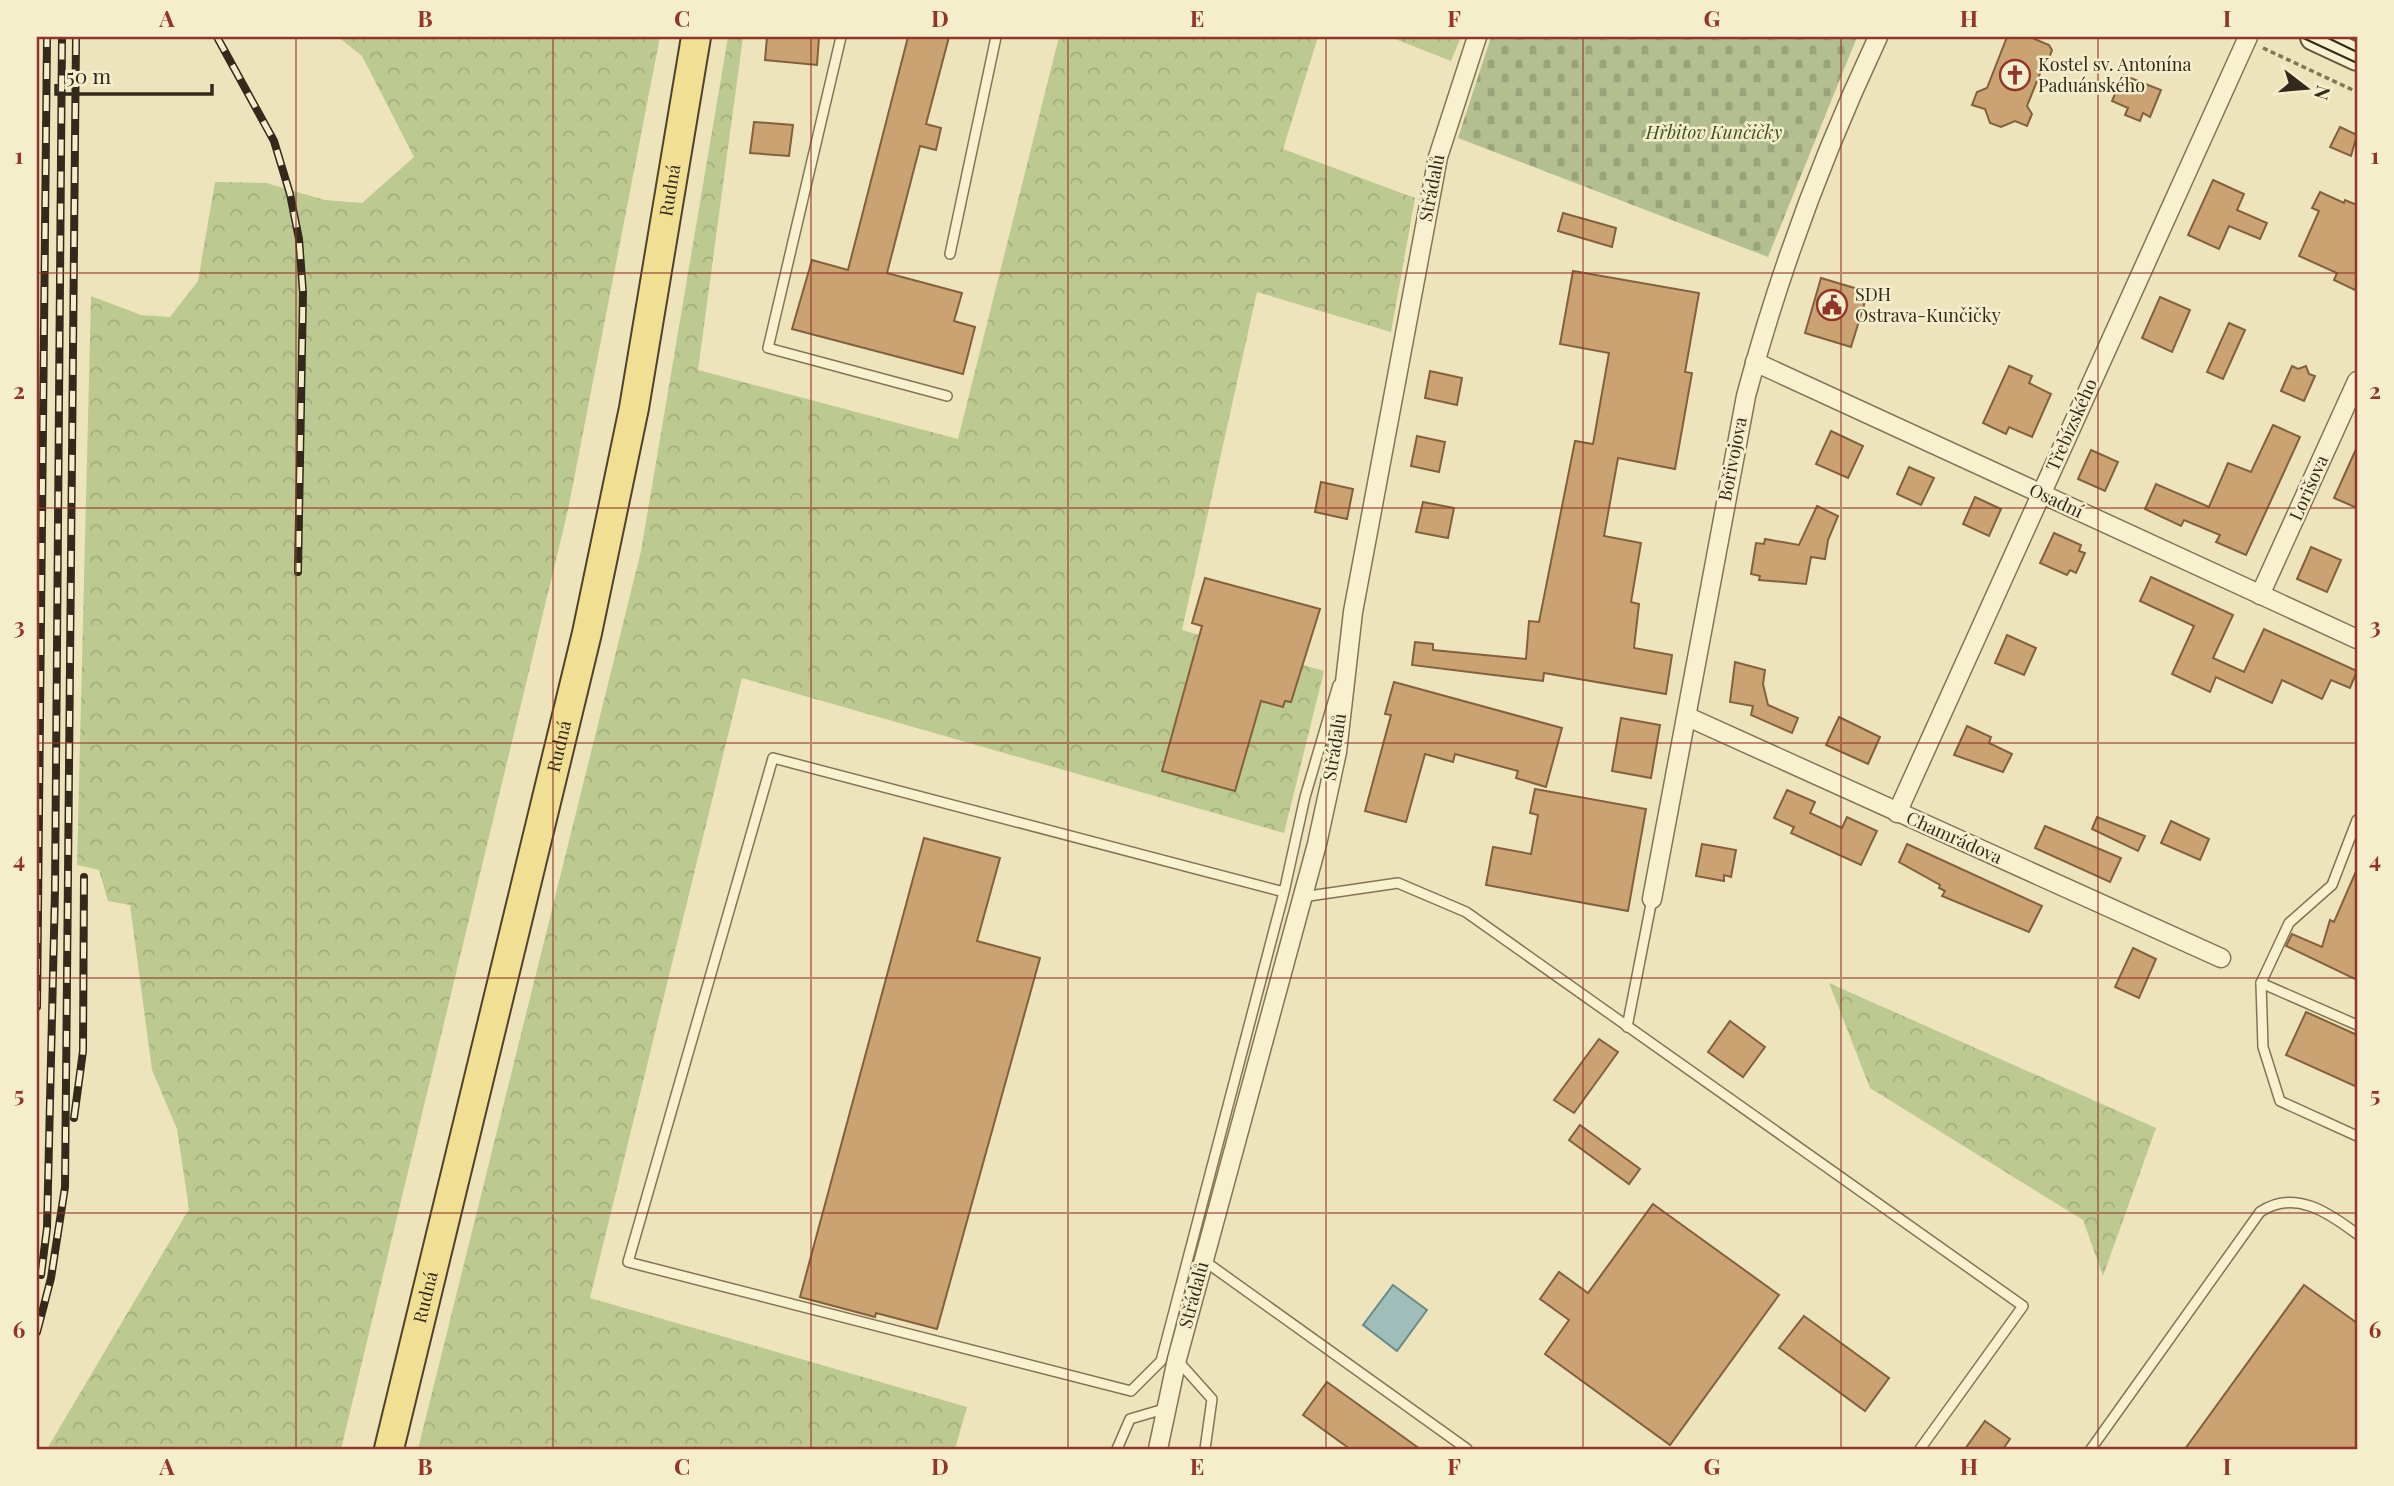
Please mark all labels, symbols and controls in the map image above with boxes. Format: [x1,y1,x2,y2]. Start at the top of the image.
text: A [158,2,175,33]
text: B [417,2,433,33]
text: C [674,2,690,33]
text: D [931,2,949,33]
text: E [1190,2,1204,33]
text: F [1447,2,1461,33]
text: G [1704,2,1721,33]
text: H [1960,2,1978,33]
text: I [2223,2,2231,33]
scale bar [56,52,212,96]
place label: Kostel sv. Antonína Paduánského [2038,52,2191,97]
north arrow [2272,52,2342,122]
church icon: Kostel sv. Antonína Paduánského [1998,58,2032,92]
text: 50 m [66,61,112,89]
text: N [2309,83,2338,103]
park label: Hřbitov Kunčičky [1645,120,1783,144]
text: 1 [15,139,24,170]
text: 1 [2371,139,2380,170]
street label: Střádalů [1413,152,1449,224]
street label: Rudná [653,163,686,218]
place label: SDH Ostrava-Kunčičky [1855,282,2001,327]
public building icon: SDH Ostrava-Kunčičky [1815,288,1849,322]
text: 2 [13,374,25,405]
street label: Třebízského [2040,374,2102,475]
text: 2 [2369,374,2381,405]
street label: Bořivojova [1712,415,1752,503]
street label: Lorišova [2283,451,2333,524]
street label: Osadní [2026,477,2087,523]
text: 3 [13,609,25,640]
text: 3 [2369,609,2381,640]
street label: Střádalů [1317,711,1351,782]
street label: Rudná [541,718,576,774]
street label: Chamrádova [1903,805,2006,869]
text: 4 [13,843,25,874]
text: 4 [2369,843,2381,874]
text: 5 [14,1078,24,1109]
text: 5 [2370,1078,2380,1109]
street label: Střádalů [1173,1258,1214,1331]
street label: Rudná [407,1269,443,1325]
text: 6 [13,1313,26,1344]
text: 6 [2369,1313,2382,1344]
text: A [158,1450,175,1481]
text: B [417,1450,433,1481]
text: C [674,1450,690,1481]
text: D [931,1450,949,1481]
text: E [1190,1450,1204,1481]
text: F [1447,1450,1461,1481]
text: G [1704,1450,1721,1481]
text: H [1960,1450,1978,1481]
text: I [2223,1450,2231,1481]

